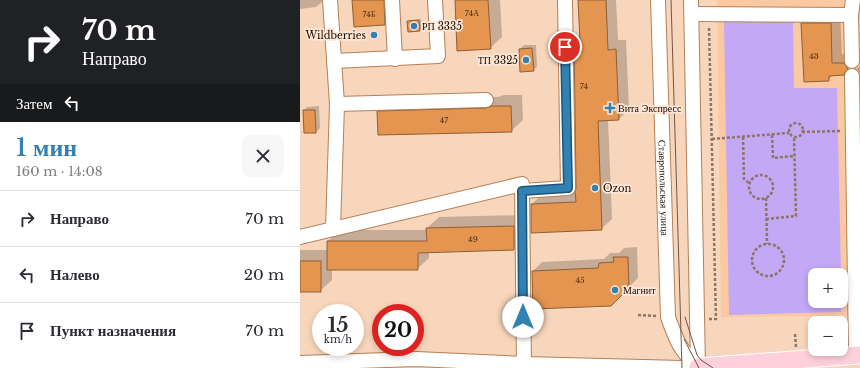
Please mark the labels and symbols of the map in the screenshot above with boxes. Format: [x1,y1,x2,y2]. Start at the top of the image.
house number: 74А [465,8,479,18]
house number: 74Б [362,9,376,19]
place label: РП 3335 [422,20,462,33]
marker: РП 3335 [409,21,419,31]
place label: Wildberries [304,29,366,42]
marker: Wildberries [369,30,379,40]
pin [548,30,582,64]
house number: 43 [809,51,819,61]
place label: ТП 3325 [478,54,518,67]
marker: ТП 3325 [521,55,531,65]
house number: 74 [580,81,589,91]
place label: Вита Экспресс [618,102,682,115]
marker: Вита Экспресс [605,103,615,113]
house number: 47 [440,115,449,125]
street label: Ставропольская улица [655,140,671,237]
place label: Ozon [603,182,631,195]
marker: Ozon [590,183,600,193]
house number: 49 [468,234,478,244]
house number: 45 [575,275,585,285]
place label: Магнит [623,284,656,297]
marker: Магнит [610,285,620,295]
position arrow [502,296,544,338]
speed limit sign: 20 [372,304,424,356]

